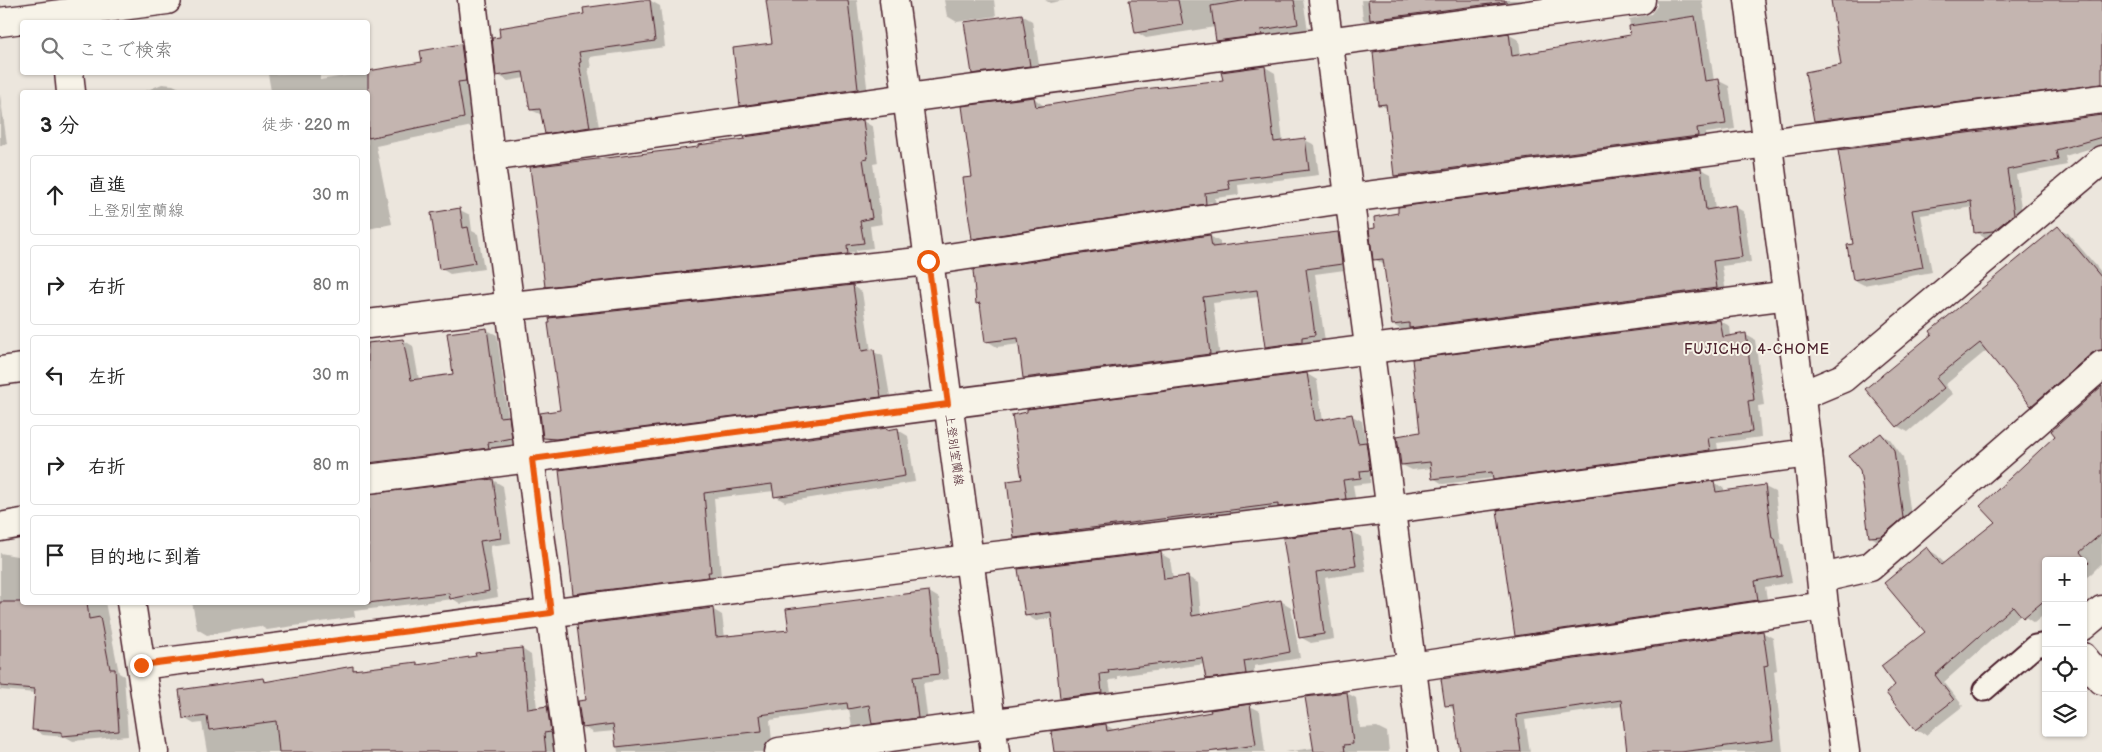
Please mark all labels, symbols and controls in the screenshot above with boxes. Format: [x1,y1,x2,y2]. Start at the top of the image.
search box [20,20,370,75]
icon: search [38,34,66,62]
text: ここで検索 [78,39,173,62]
text: 3 分 [40,113,79,138]
text: 徒歩 · 220 m [262,116,350,135]
text: 直進 [88,174,126,197]
icon: ahead [41,181,69,209]
text: 30 m [312,186,349,205]
text: 上登別室蘭線 [88,202,184,221]
route start [917,250,940,273]
icon: right [41,271,69,299]
text: 右折 [88,276,126,299]
text: 80 m [313,276,349,295]
district label: FUJICHO 4-CHOME [1684,341,1830,358]
icon: left [41,361,69,389]
text: 左折 [88,366,126,389]
text: 30 m [312,366,349,385]
street label: 上登別室蘭線 [942,413,966,487]
icon: right [41,451,69,479]
text: 右折 [88,456,126,479]
text: 80 m [313,456,349,475]
icon: arrive [41,541,69,569]
text: 目的地に到着 [88,546,202,569]
map controls [2042,557,2087,737]
button: + [2042,557,2087,602]
button: − [2042,602,2087,647]
button: locate [2042,647,2087,692]
route end [130,654,153,677]
button: layers [2042,692,2087,737]

